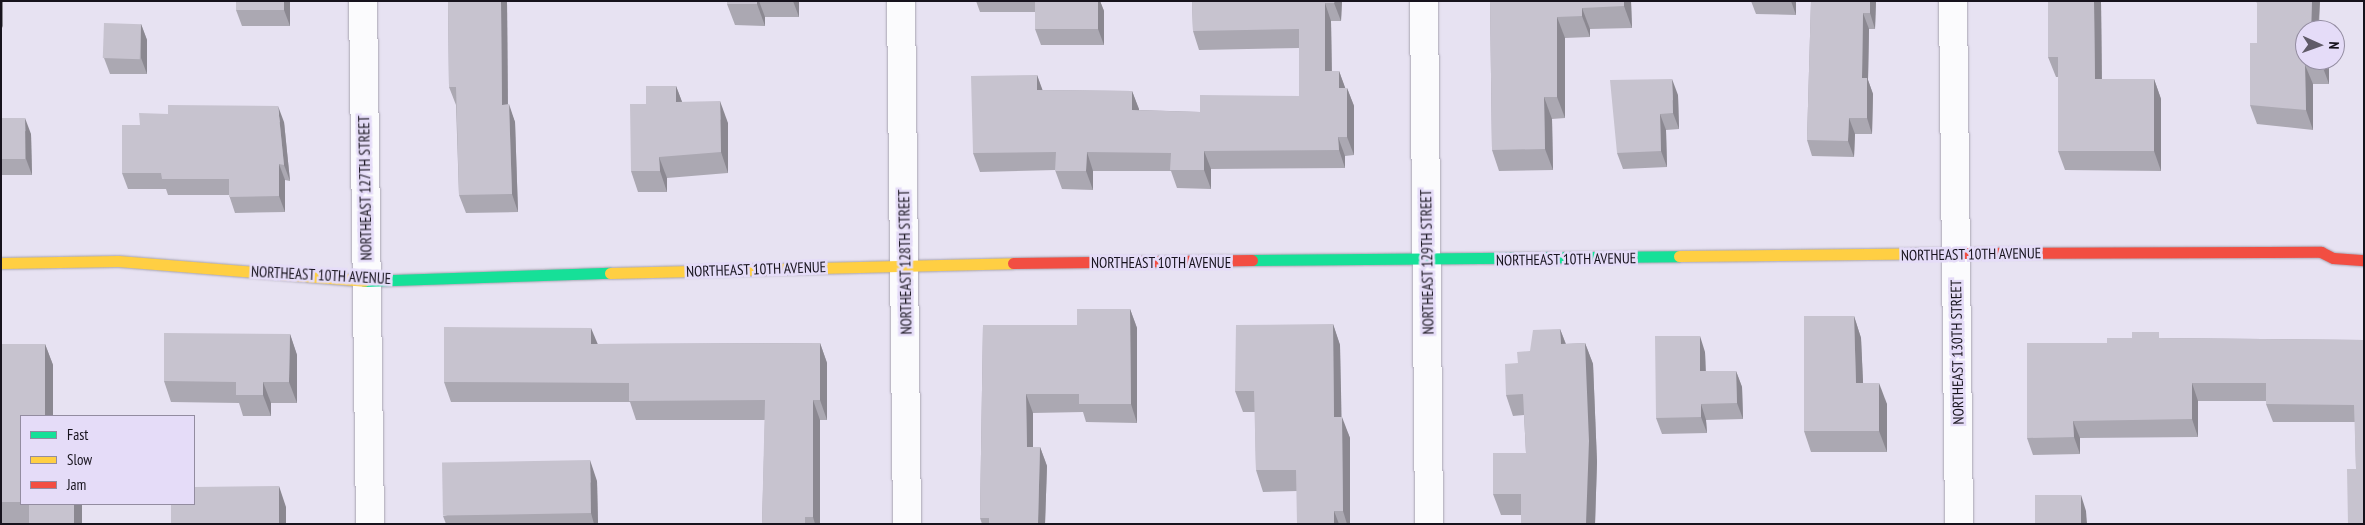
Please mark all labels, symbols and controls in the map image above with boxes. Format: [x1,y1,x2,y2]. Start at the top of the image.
north arrow [2295,20,2345,70]
text: N [2325,41,2343,50]
street label: NORTHEAST 127TH STREET [355,115,375,261]
street label: NORTHEAST 128TH STREET [895,189,915,335]
street label: NORTHEAST 129TH STREET [1417,189,1437,335]
street label: NORTHEAST 10TH AVENUE [1900,244,2042,264]
street label: NORTHEAST 10TH AVENUE [1495,249,1637,269]
street label: NORTHEAST 10TH AVENUE [1090,254,1232,272]
street label: NORTHEAST 10TH AVENUE [685,258,827,280]
street label: NORTHEAST 10TH AVENUE [250,262,392,288]
street label: NORTHEAST 130TH STREET [1947,279,1967,425]
legend [20,415,195,505]
text: Fast [67,425,88,444]
text: Slow [67,450,92,469]
text: Jam [67,475,86,494]

